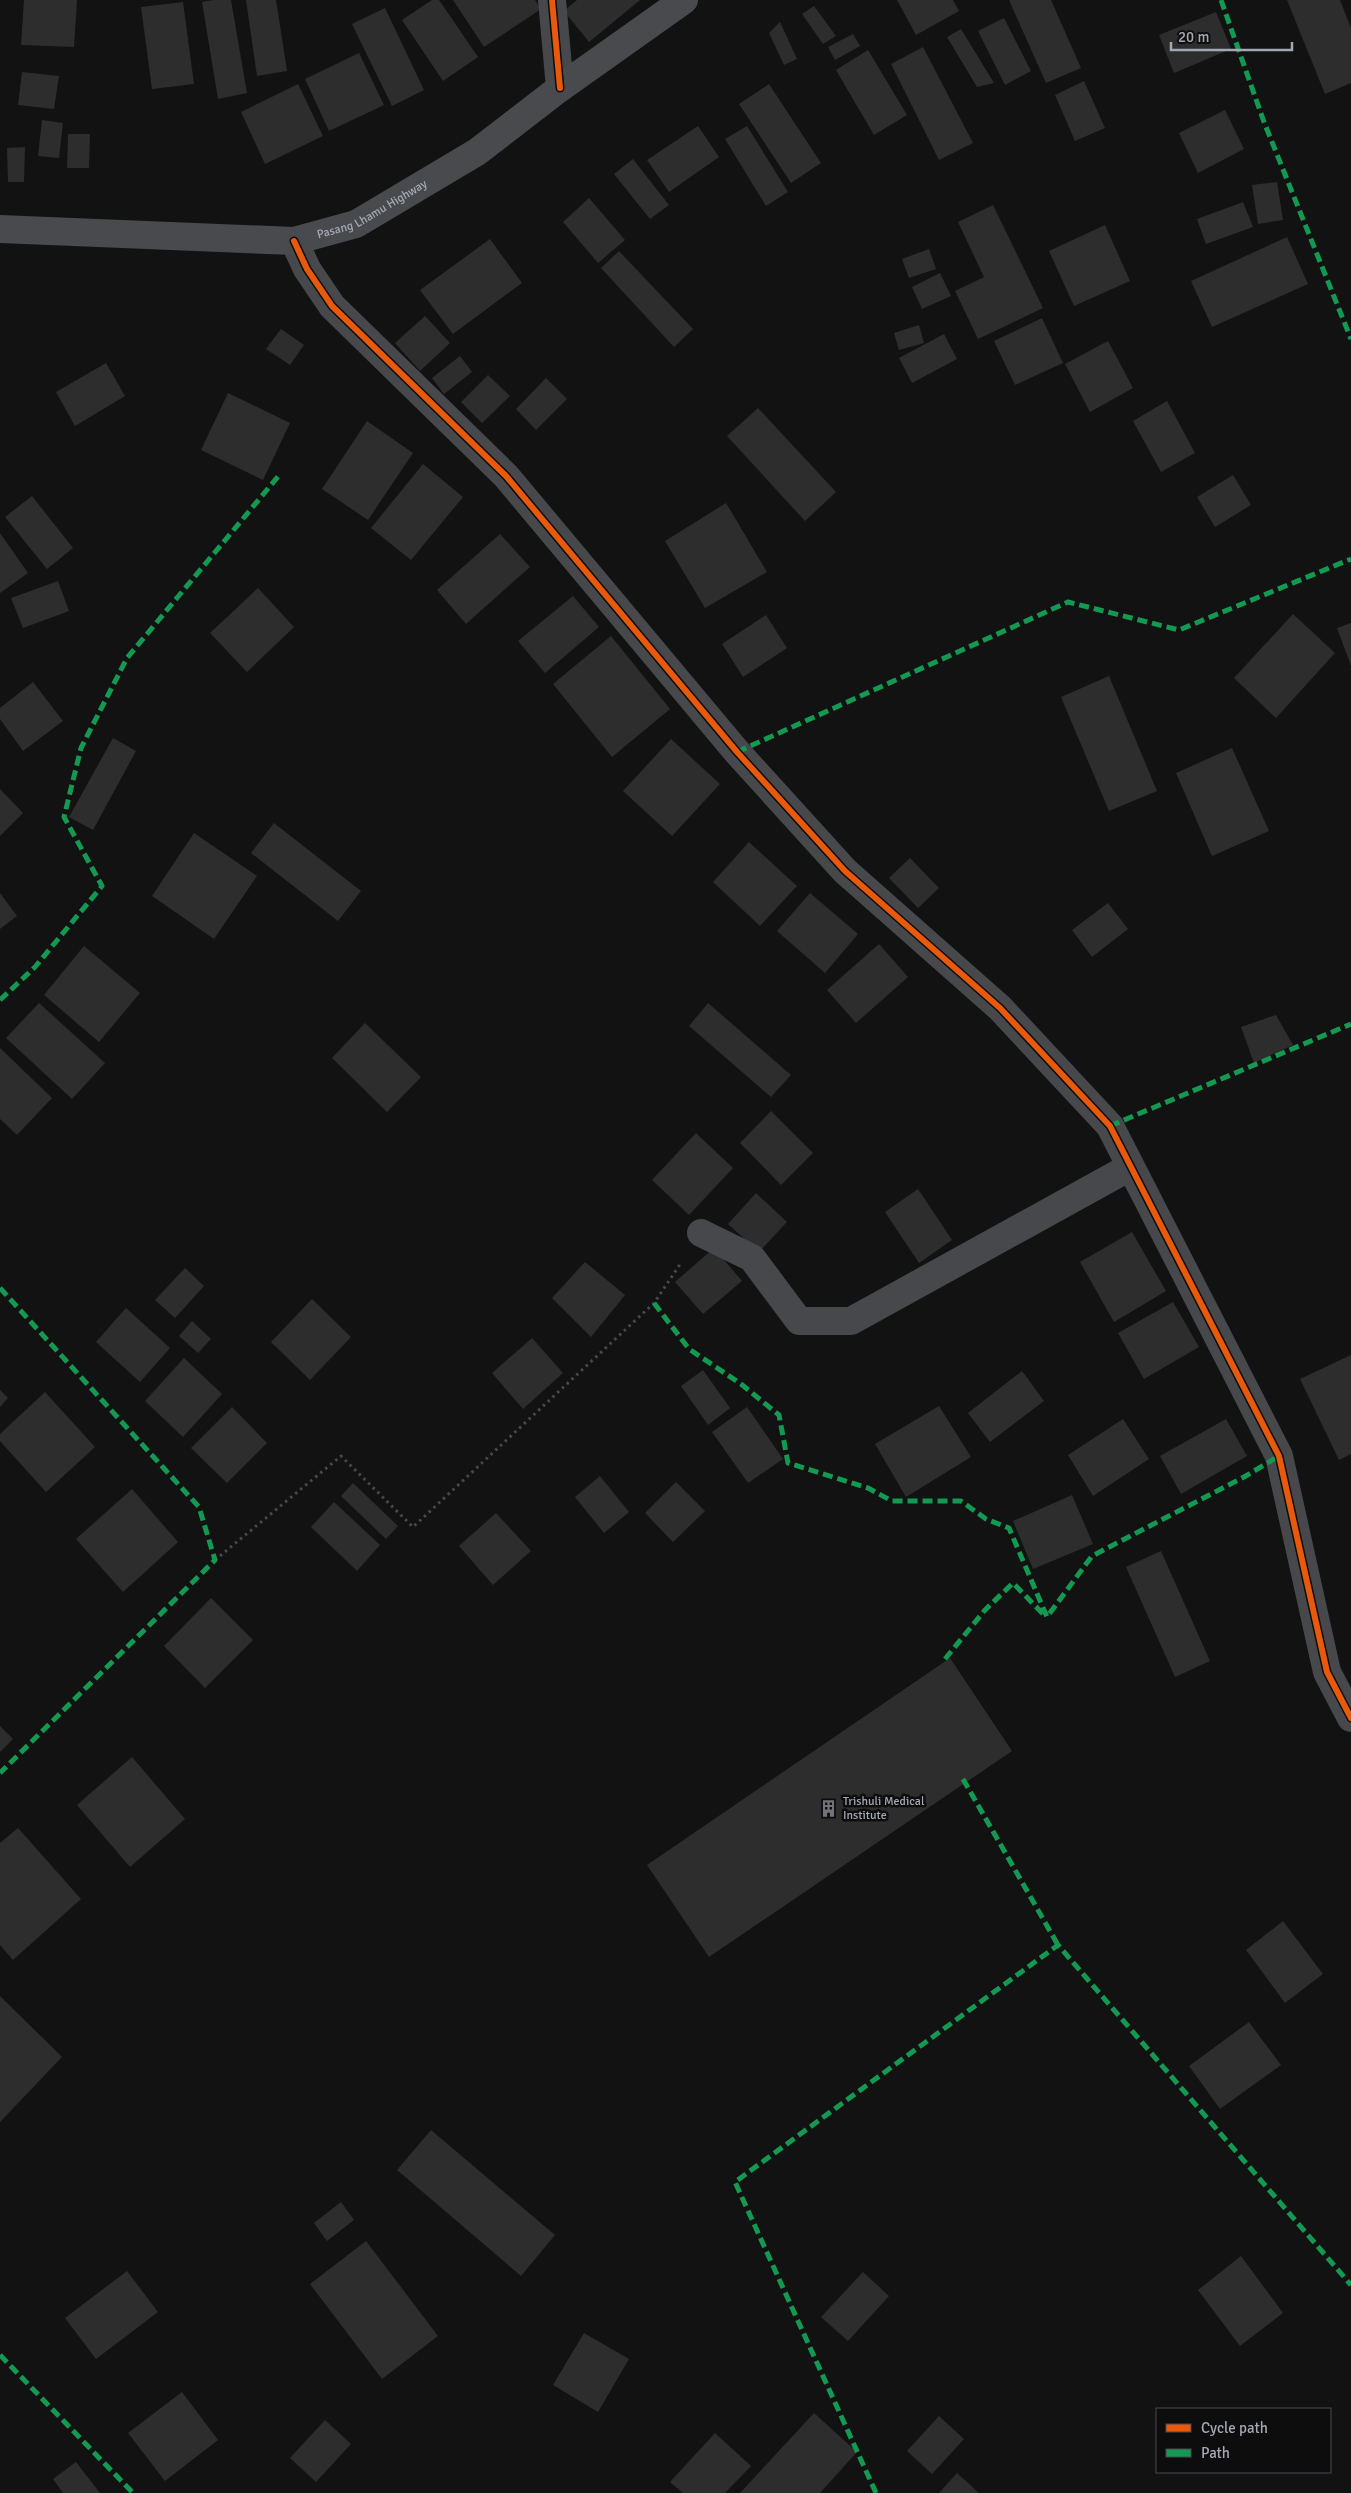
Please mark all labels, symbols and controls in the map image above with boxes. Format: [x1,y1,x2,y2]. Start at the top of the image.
scale bar [1171,20,1292,52]
text: 20 m [1178,28,1209,46]
street label: Pasang Lhamu Highway [315,176,430,242]
place label: Trishuli Medical Institute [843,1794,925,1823]
building icon: Trishuli Medical Institute [819,1798,839,1818]
legend [1156,2408,1331,2473]
text: Cycle path [1201,2419,1268,2437]
text: Path [1201,2444,1230,2462]

